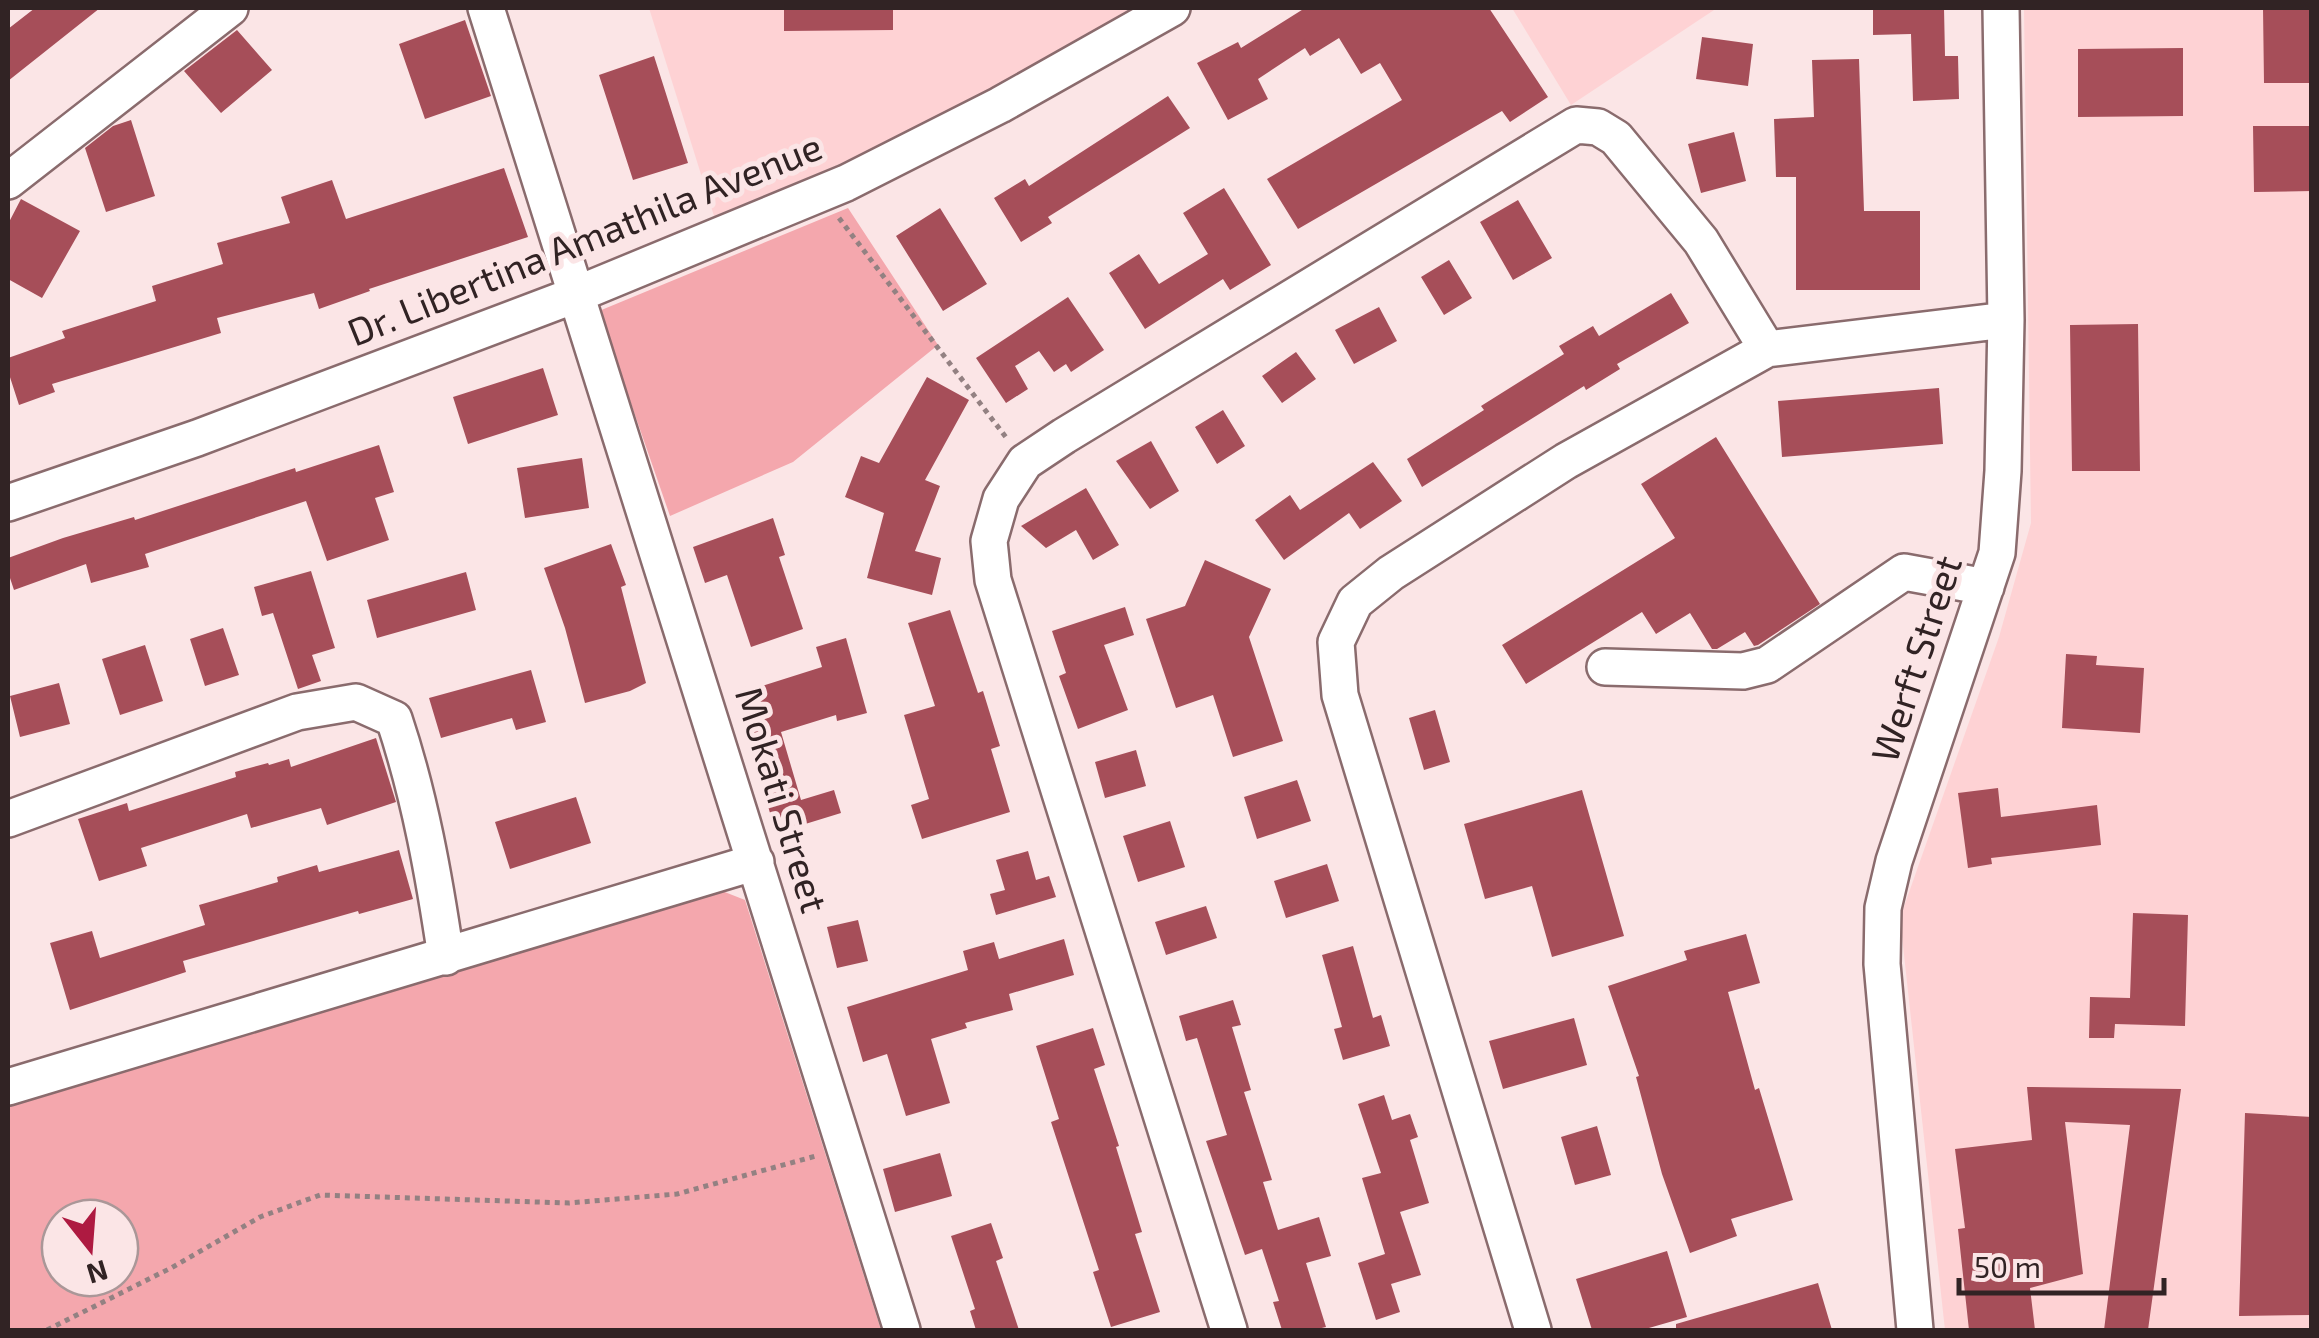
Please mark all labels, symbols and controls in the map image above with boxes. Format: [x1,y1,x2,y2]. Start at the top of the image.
street label: Dr. Libertina Amathila Avenue [341,122,828,354]
street label: Werft Street [1860,550,1970,767]
street label: Mokati Street [727,681,839,918]
north arrow [40,1198,140,1298]
scale bar [1959,1233,2164,1295]
text: 50 m [1974,1248,2041,1284]
text: N [83,1254,112,1292]

